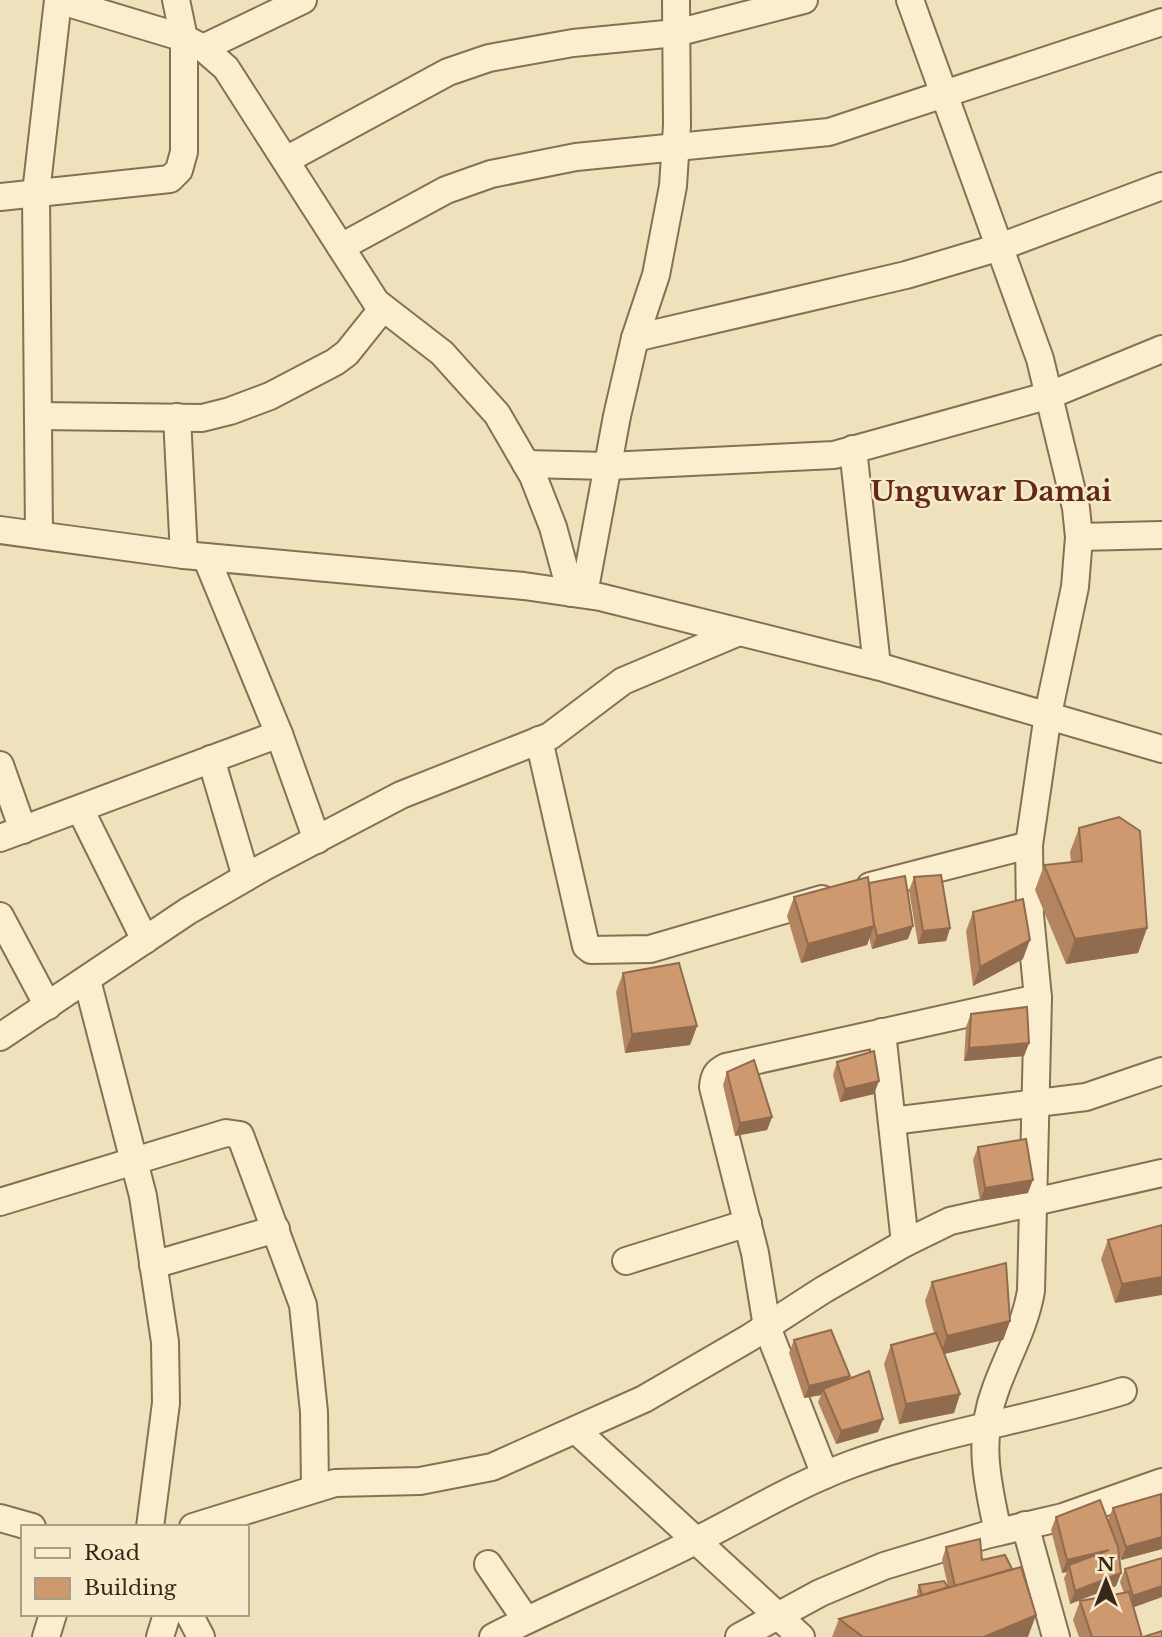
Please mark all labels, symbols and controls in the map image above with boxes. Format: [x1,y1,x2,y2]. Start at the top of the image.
district label: Unguwar Damai [870,474,1112,509]
legend [21,1525,248,1616]
text: Road [84,1540,140,1566]
north arrow [1071,1546,1141,1616]
text: N [1097,1553,1115,1576]
text: Building [84,1575,177,1601]

